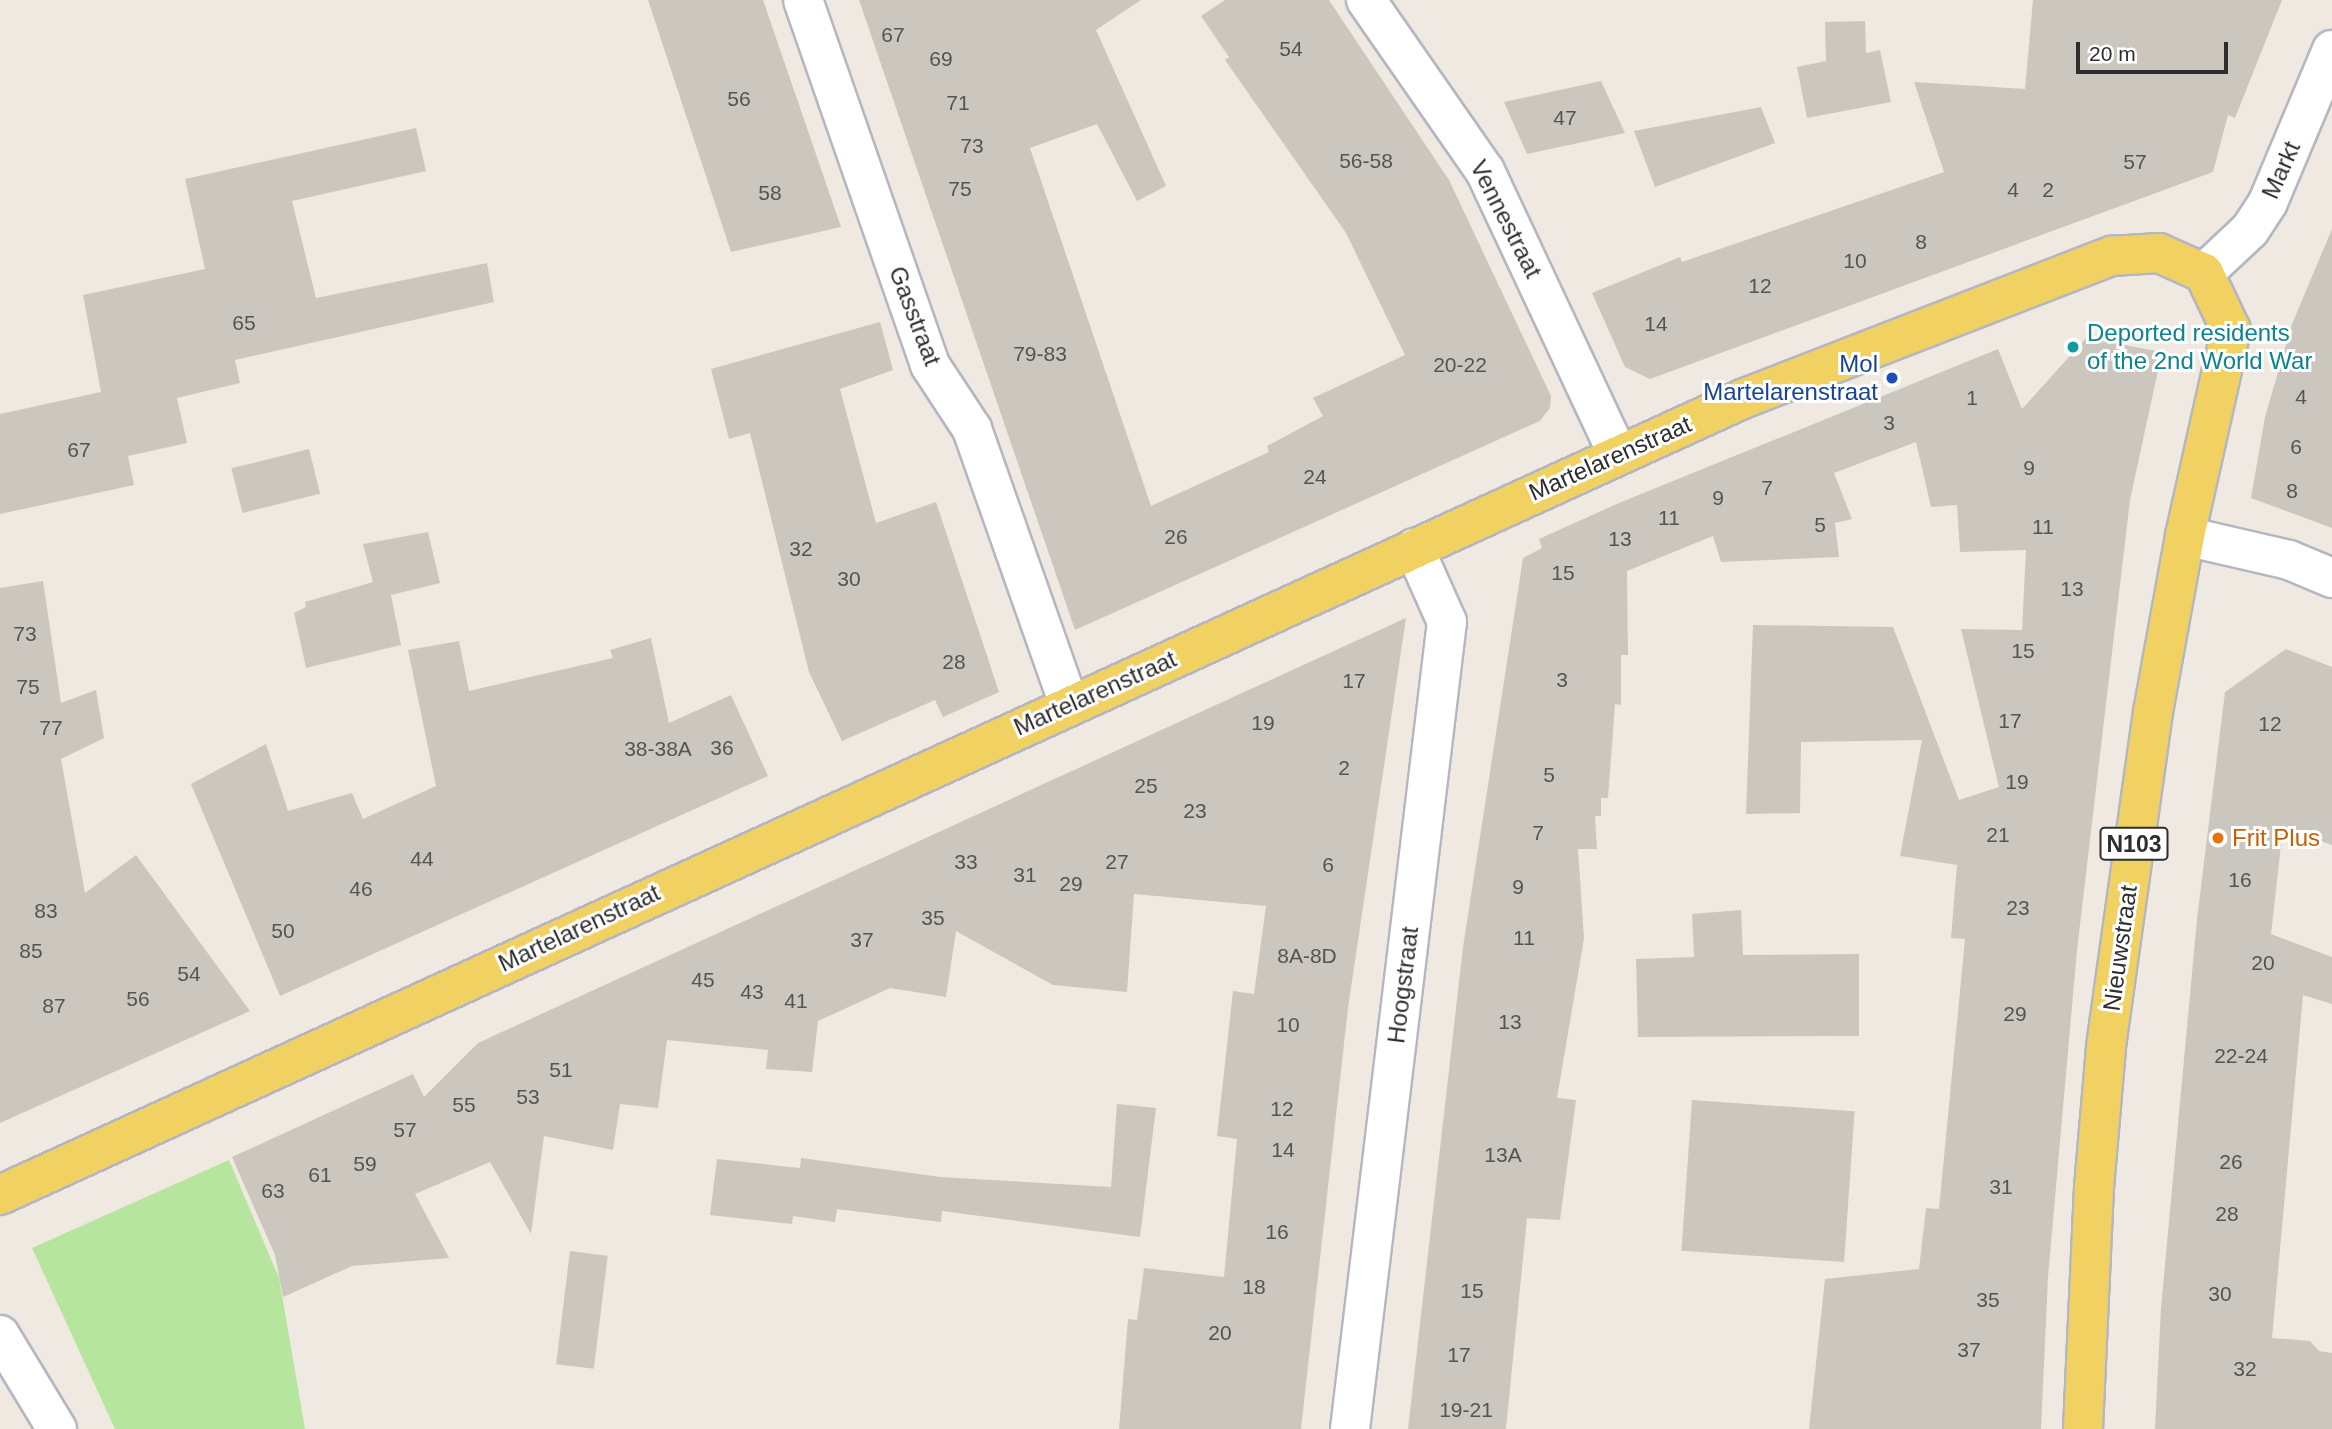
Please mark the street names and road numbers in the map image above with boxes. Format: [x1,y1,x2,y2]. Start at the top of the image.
street label: Markt [2256,137,2306,203]
street label: Vennestraat [1464,155,1548,283]
street label: Gasstraat [883,262,947,370]
street label: Martelarenstraat [1524,409,1696,507]
street label: Martelarenstraat [1009,644,1181,742]
road number: N103 [2099,824,2169,864]
street label: Martelarenstraat [494,878,664,978]
street label: Nieuwstraat [2097,883,2143,1013]
street label: Hoogstraat [1382,925,1424,1045]

